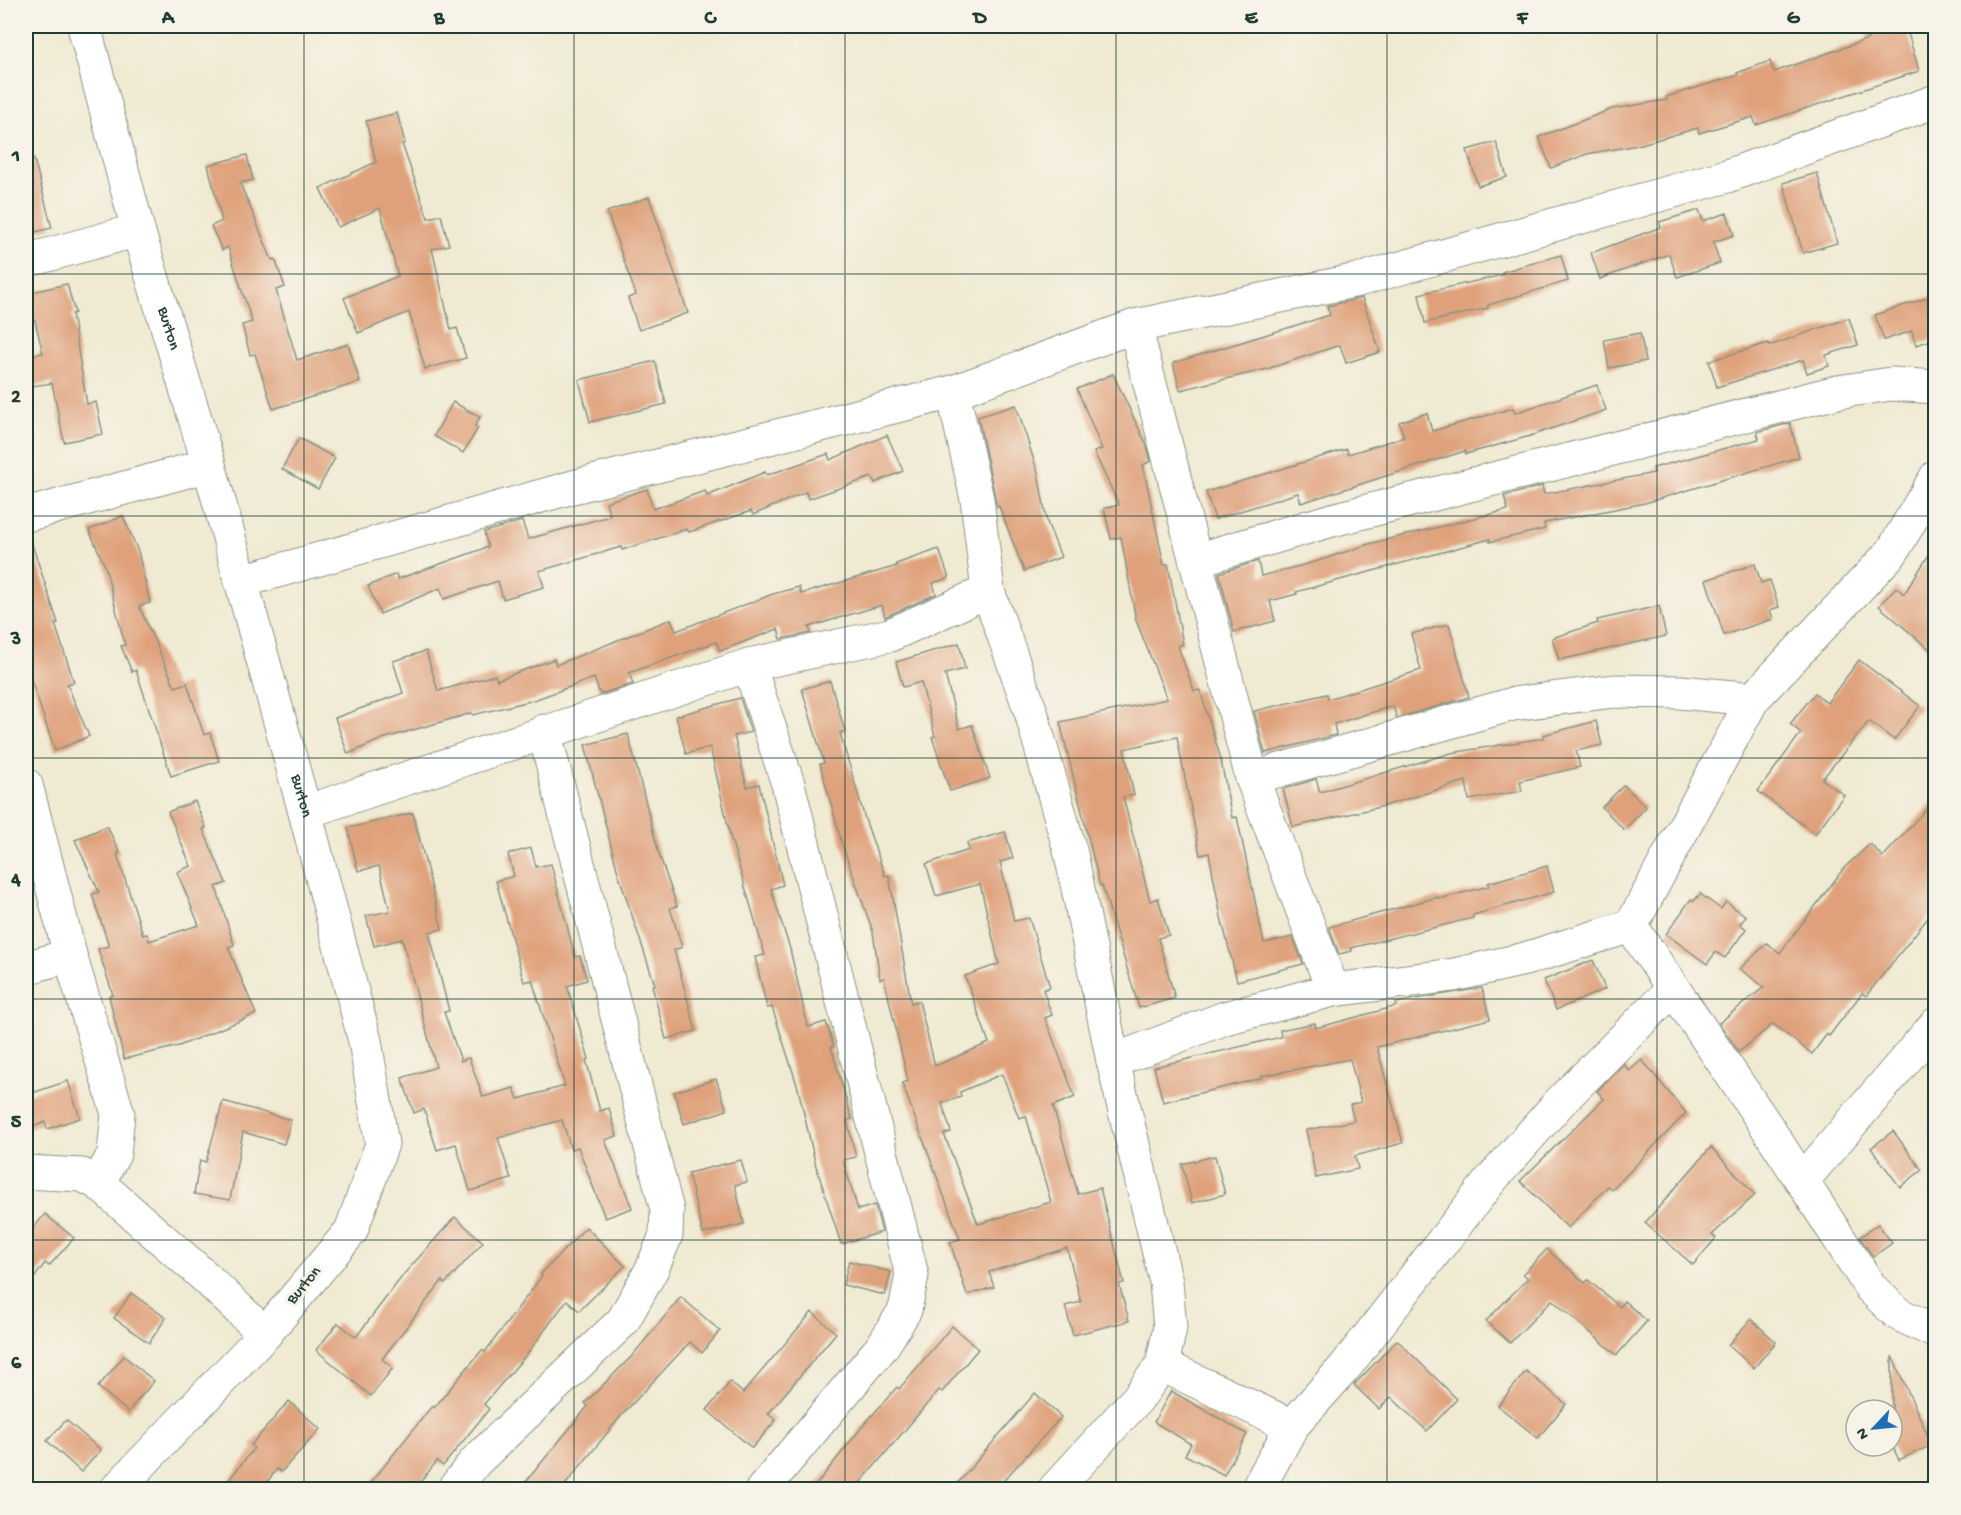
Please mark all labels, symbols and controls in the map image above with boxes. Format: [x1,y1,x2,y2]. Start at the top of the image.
text: A [161,8,176,31]
text: B [433,8,445,31]
text: C [704,8,718,31]
text: D [971,8,987,31]
text: E [1245,8,1259,31]
text: F [1516,8,1529,31]
text: G [1787,8,1801,31]
text: 1 [11,146,20,169]
street label: Burton [152,304,183,353]
text: 2 [11,387,21,410]
text: 3 [10,629,21,652]
street label: Burton [285,771,316,820]
text: 4 [10,870,21,893]
text: 5 [11,1112,22,1135]
street label: Burton [283,1263,327,1310]
text: 6 [11,1353,22,1376]
north arrow [1844,1398,1904,1458]
text: N [1853,1424,1874,1442]

